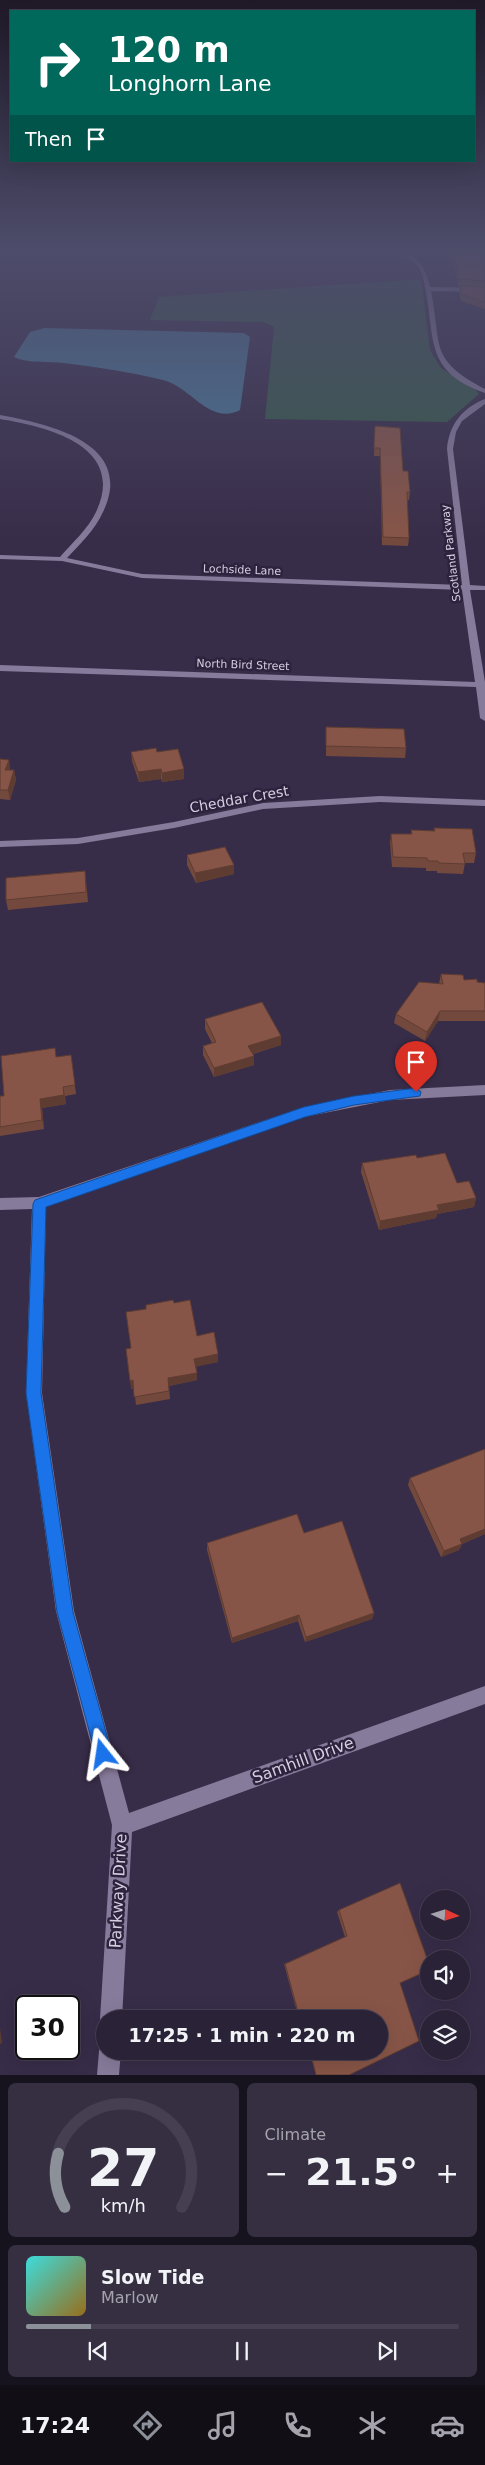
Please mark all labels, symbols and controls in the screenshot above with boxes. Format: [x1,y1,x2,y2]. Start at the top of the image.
icon: right [25,30,90,95]
text: 120 m [108,30,230,70]
text: Longhorn Lane [108,71,271,96]
icon: arrive [82,125,110,153]
text: Then [25,128,72,150]
street label: Scotland Parkway [439,503,463,602]
street label: Lochside Lane [203,562,282,578]
street label: North Bird Street [196,657,290,673]
street label: Cheddar Crest [188,782,290,816]
pin [395,1041,437,1092]
icon: arrive [402,1048,430,1076]
position arrow [76,1727,128,1779]
street label: Samhill Drive [250,1733,356,1787]
street label: Parkway Drive [106,1833,130,1949]
north arrow [420,1890,470,1940]
map controls [420,1890,470,2060]
button: sound [420,1950,470,2000]
speed limit sign: 30 [15,1995,80,2060]
button: layers [420,2010,470,2060]
text: 17:25 · 1 min · 220 m [128,2024,356,2046]
text: Climate [265,2125,326,2144]
text: 27 [87,2138,159,2198]
text: 21.5° [305,2150,418,2194]
text: − [265,2157,288,2190]
text: + [436,2157,459,2190]
text: km/h [101,2195,146,2216]
text: Slow Tide [101,2266,204,2288]
text: Marlow [101,2288,159,2307]
icon: previous [84,2337,112,2365]
icon: pause [228,2337,256,2365]
icon: next [373,2337,401,2365]
icon: directions [130,2408,165,2443]
icon: music [205,2408,240,2443]
icon: phone [280,2408,315,2443]
icon: climate [355,2408,390,2443]
icon: car [430,2408,465,2443]
text: 17:24 [20,2413,90,2438]

